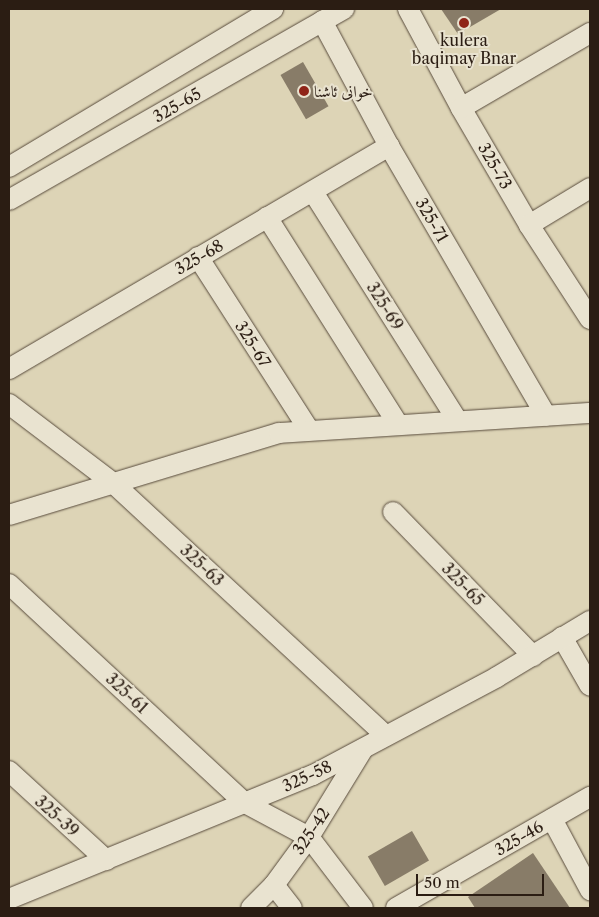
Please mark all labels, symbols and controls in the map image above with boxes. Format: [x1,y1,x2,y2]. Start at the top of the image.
marker: kulera baqimay Bnar [458,17,470,29]
place label: kulera baqimay Bnar [411,30,517,68]
place label: خوانى ئاشنا [314,81,373,101]
street label: 325-65 [150,84,204,126]
marker: خوانى ئاشنا [298,85,310,97]
street label: 325-73 [474,139,516,193]
street label: 325-71 [412,194,452,246]
street label: 325-68 [171,235,227,279]
street label: 325-69 [363,279,407,333]
street label: 325-67 [231,317,275,371]
street label: 325-63 [176,540,228,590]
street label: 325-65 [438,559,488,609]
street label: 325-61 [102,669,152,717]
street label: 325-58 [279,756,335,796]
street label: 325-39 [31,791,83,841]
street label: 325-42 [288,804,334,858]
street label: 325-46 [491,817,547,859]
scale bar [419,864,546,896]
text: 50 m [424,873,460,892]

